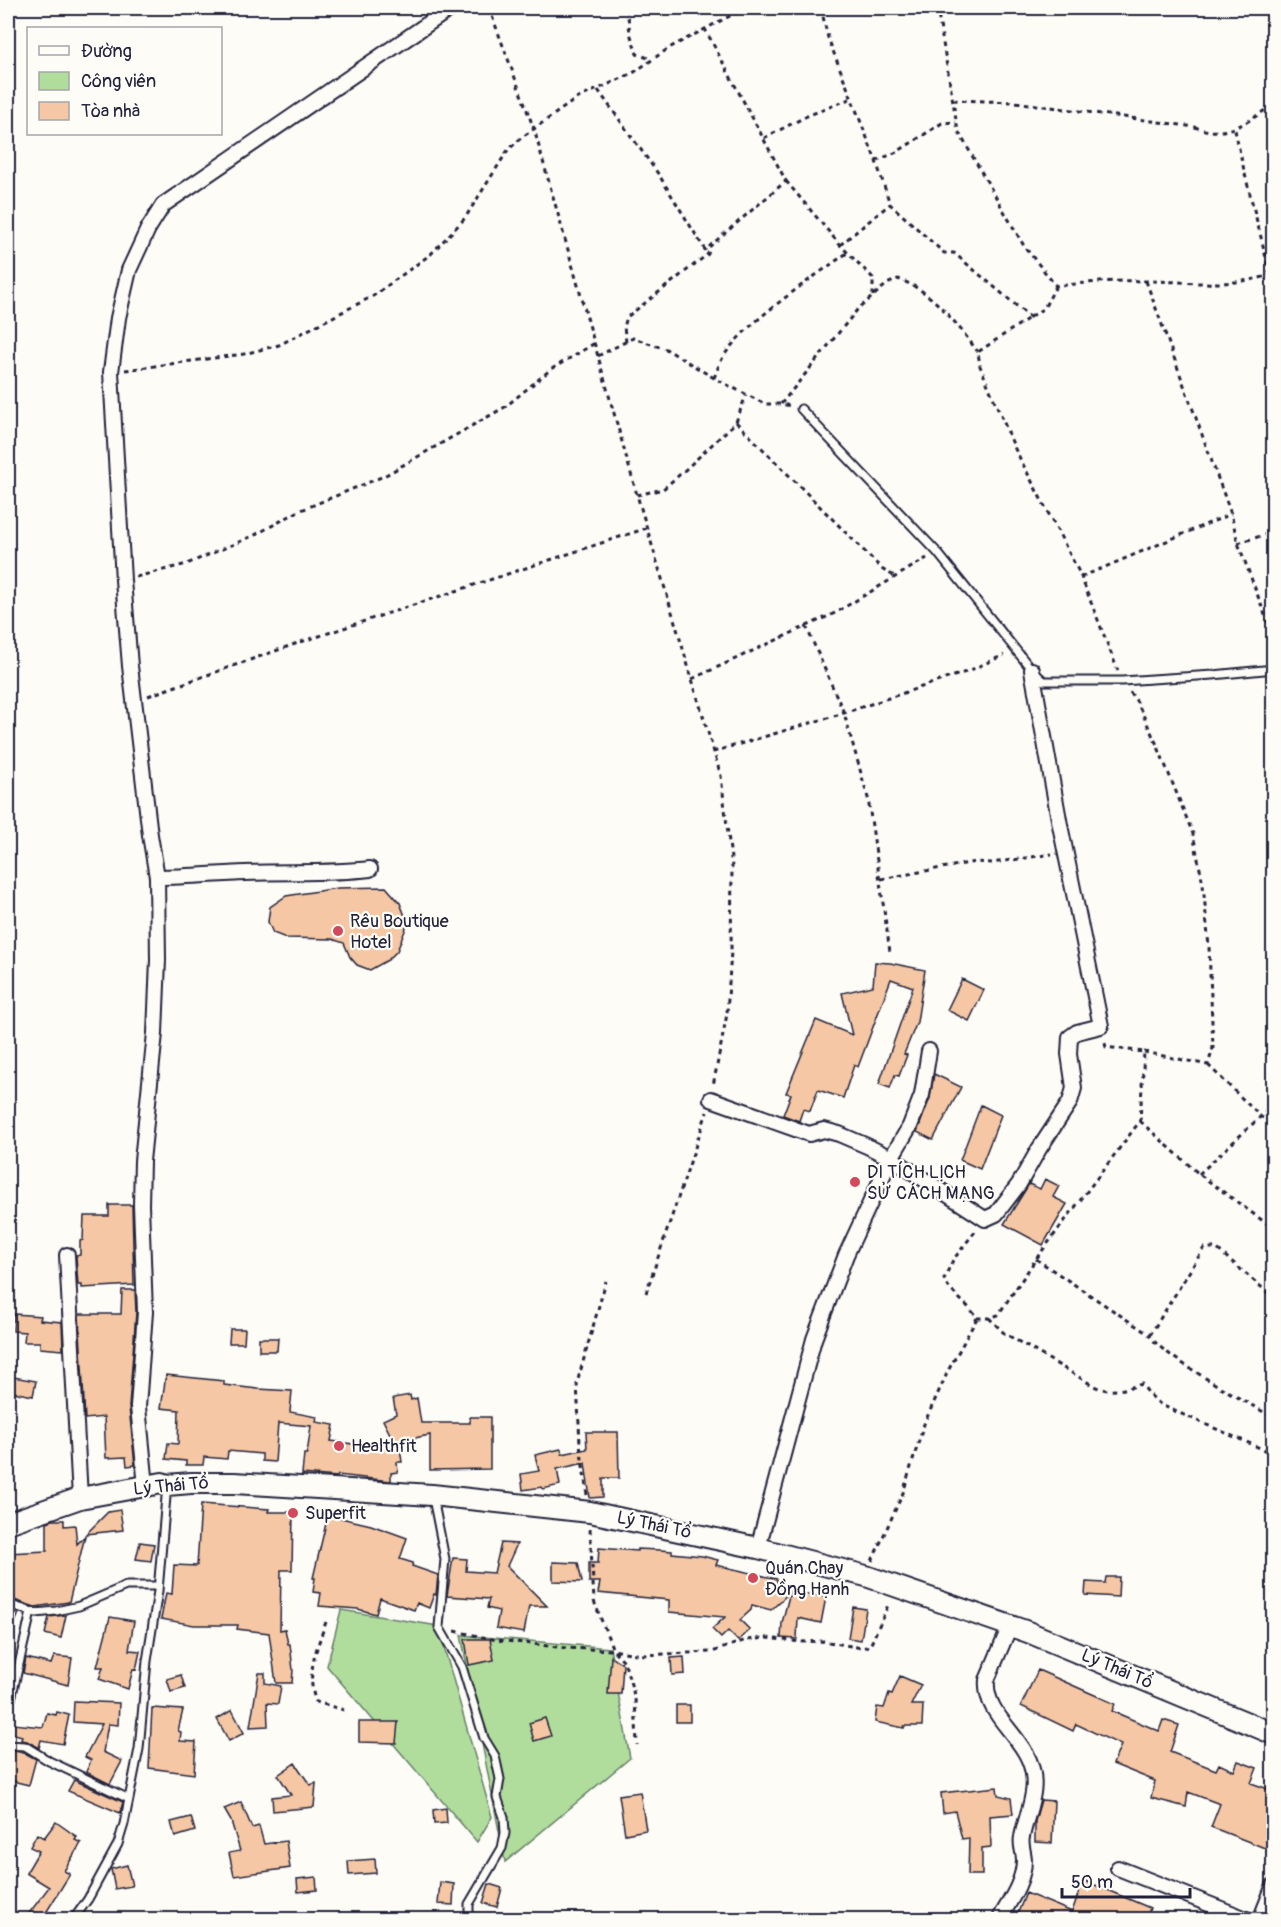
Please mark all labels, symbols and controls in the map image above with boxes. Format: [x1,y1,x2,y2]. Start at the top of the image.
legend [27,27,222,135]
text: Đường [81,40,132,63]
text: Công viên [81,70,156,93]
text: Tòa nhà [81,100,140,123]
place label: Rêu Boutique Hotel [350,910,449,954]
marker: Rêu Boutique Hotel [331,924,345,938]
place label: DI TÍCH LỊCH SỬ CÁCH MẠNG [867,1161,995,1205]
marker: DI TÍCH LỊCH SỬ CÁCH MẠNG [848,1175,862,1189]
place label: Healthfit [351,1435,417,1458]
marker: Healthfit [332,1439,346,1453]
street label: Lý Thái Tổ [132,1470,210,1501]
place label: Superfit [305,1502,367,1525]
street label: Lý Thái Tổ [615,1505,694,1544]
marker: Superfit [286,1506,300,1520]
place label: Quán Chay Đồng Hạnh [765,1557,849,1601]
marker: Quán Chay Đồng Hạnh [746,1571,760,1585]
street label: Lý Thái Tổ [1078,1643,1157,1694]
scale bar [1062,1861,1190,1899]
text: 50 m [1071,1871,1113,1894]

